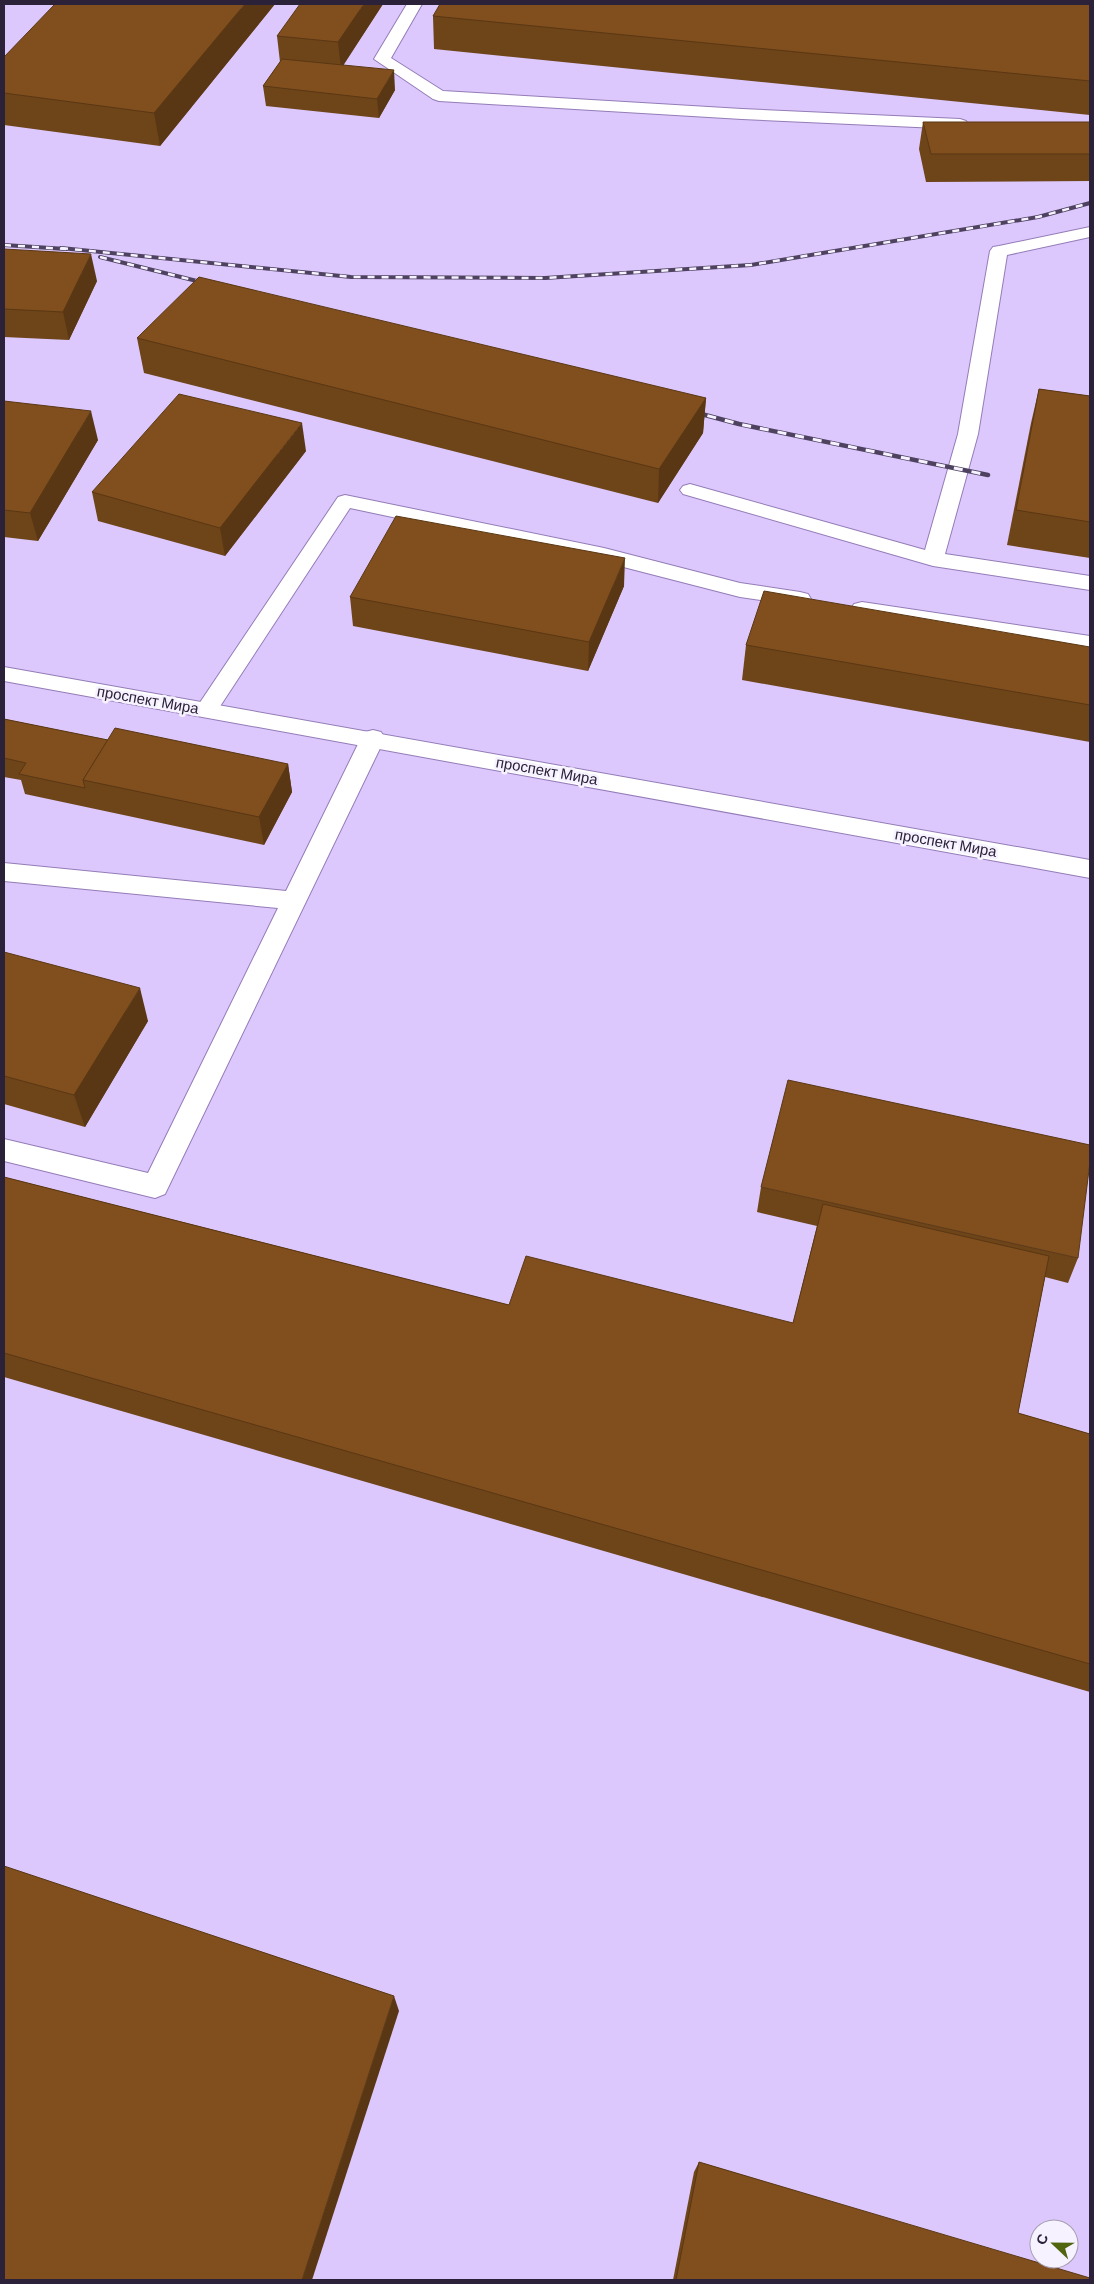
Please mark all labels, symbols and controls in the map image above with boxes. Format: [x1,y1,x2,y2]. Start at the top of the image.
street label: проспект Мира [96,681,201,717]
street label: проспект Мира [495,752,600,788]
street label: проспект Мира [894,824,999,860]
north arrow [1029,2219,1079,2269]
text: С [1032,2231,1051,2247]

